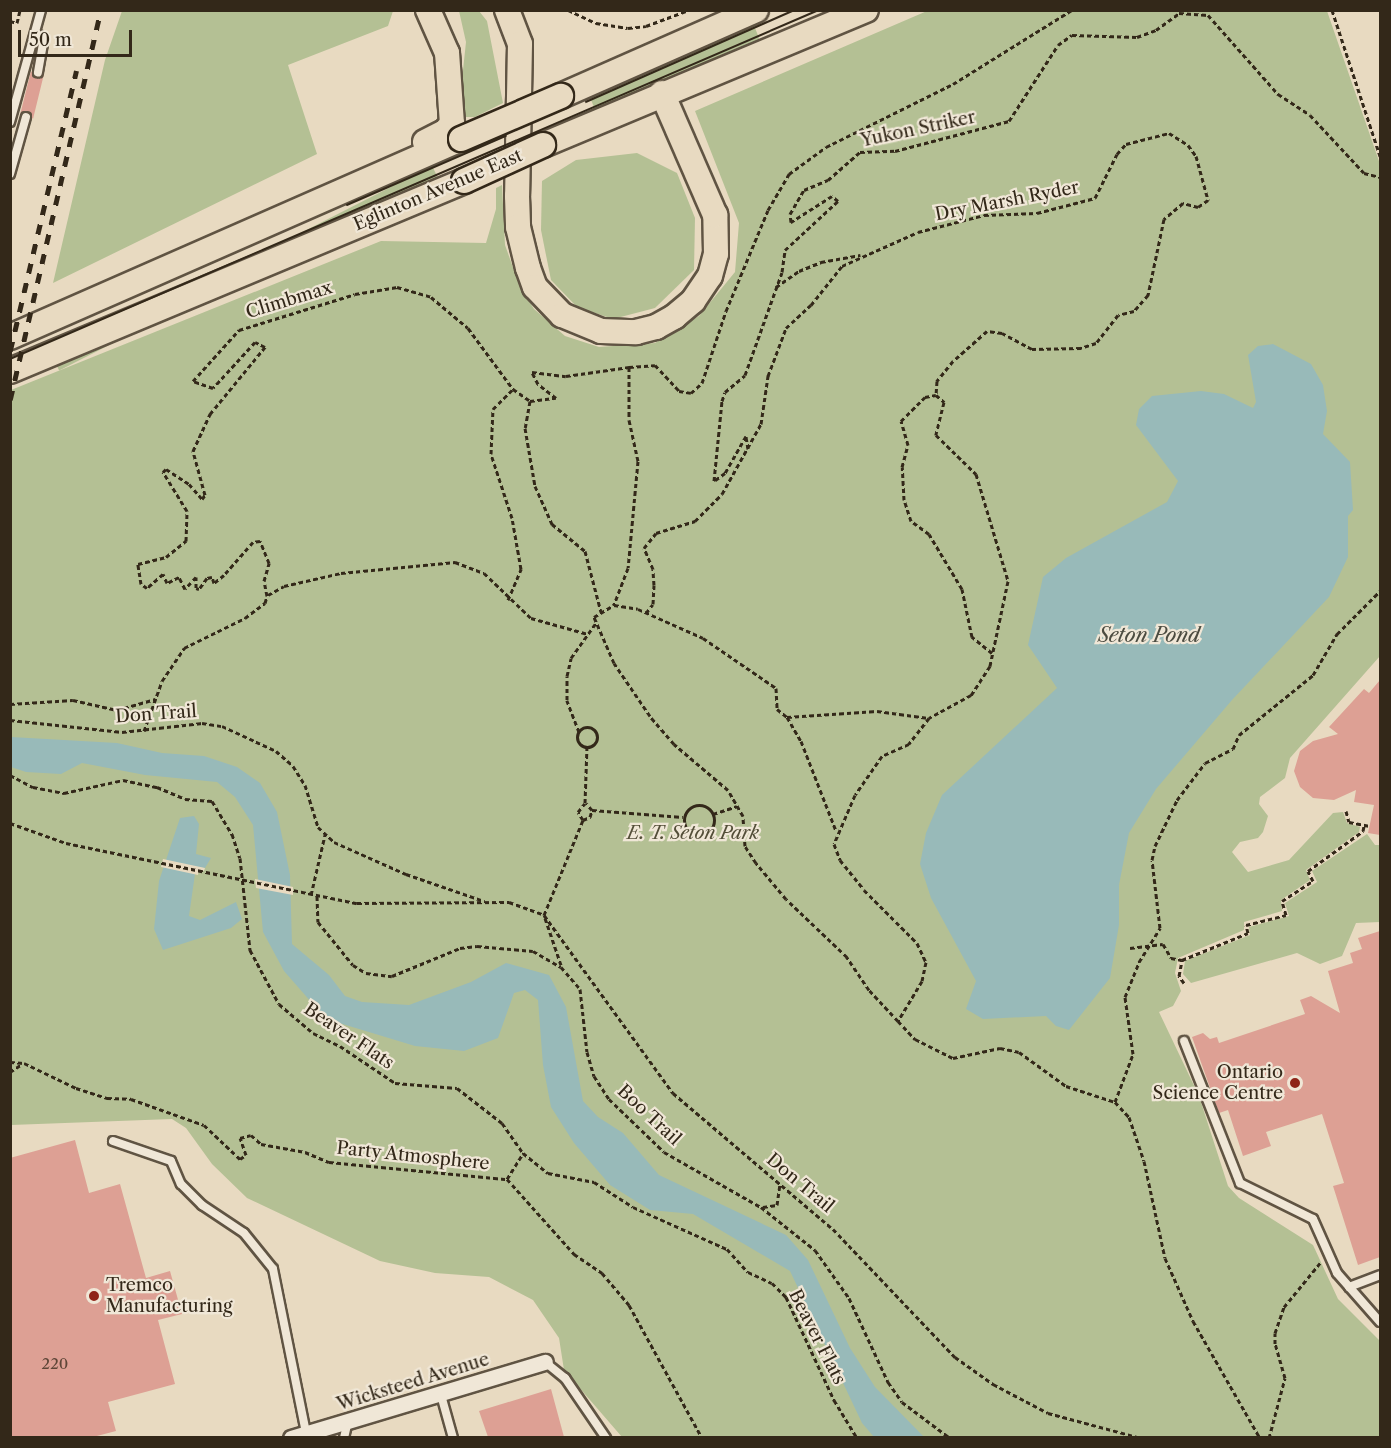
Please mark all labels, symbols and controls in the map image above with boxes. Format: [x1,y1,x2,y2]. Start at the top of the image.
scale bar [21,18,135,56]
text: 50 m [29,29,72,51]
street label: Yukon Striker [859,106,977,152]
street label: Eglinton Avenue East [350,144,526,236]
street label: Dry Marsh Ryder [933,176,1081,226]
street label: Climbmax [243,277,335,323]
water label: Seton Pond [1098,623,1200,647]
street label: Don Trail [114,700,198,728]
park label: E. T. Seton Park [627,822,759,844]
street label: Beaver Flats [300,998,398,1074]
place label: Ontario Science Centre [1153,1062,1283,1104]
marker: Ontario Science Centre [1288,1076,1302,1090]
street label: Boo Trail [613,1080,685,1150]
street label: Party Atmosphere [335,1137,491,1175]
street label: Don Trail [762,1148,838,1218]
place label: Tremco Manufacturing [106,1275,233,1318]
street label: Beaver Flats [784,1286,850,1388]
marker: Tremco Manufacturing [87,1289,101,1303]
street label: Wicksteed Avenue [334,1348,492,1416]
house number: 220 [42,1355,68,1373]

